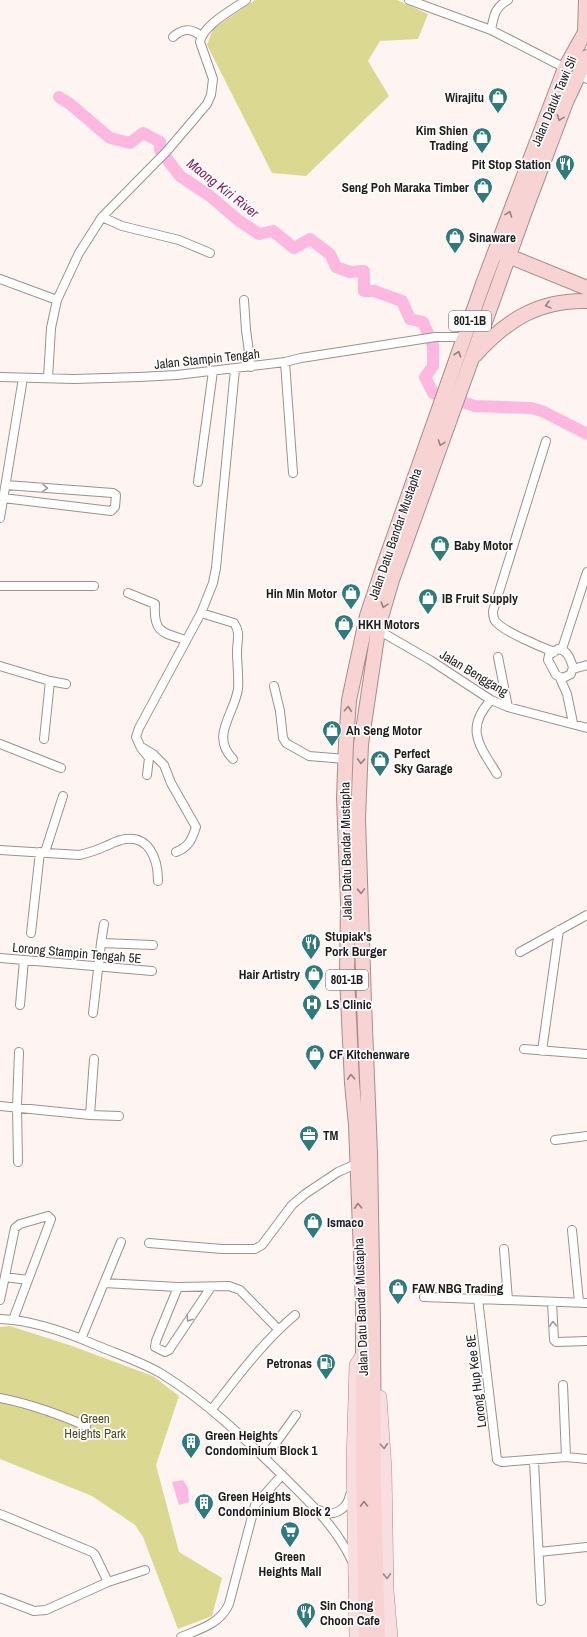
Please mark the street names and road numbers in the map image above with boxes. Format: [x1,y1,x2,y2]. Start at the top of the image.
street label: Jalan Datuk Tawi Sli [527,53,581,149]
road number: 801-1B [449,311,491,331]
street label: Jalan Stampin Tengah [153,345,261,373]
street label: Jalan Datu Bandar Mustapha [364,466,426,602]
street label: Jalan Benggang [437,646,511,700]
street label: Jalan Datu Bandar Mustapha [336,782,356,920]
street label: Lorong Stampin Tengah 5E [12,939,142,967]
road number: 801-1B [326,970,368,990]
street label: Jalan Datu Bandar Mustapha [350,1238,372,1376]
street label: Lorong Hup Kee 8E [462,1333,490,1429]

